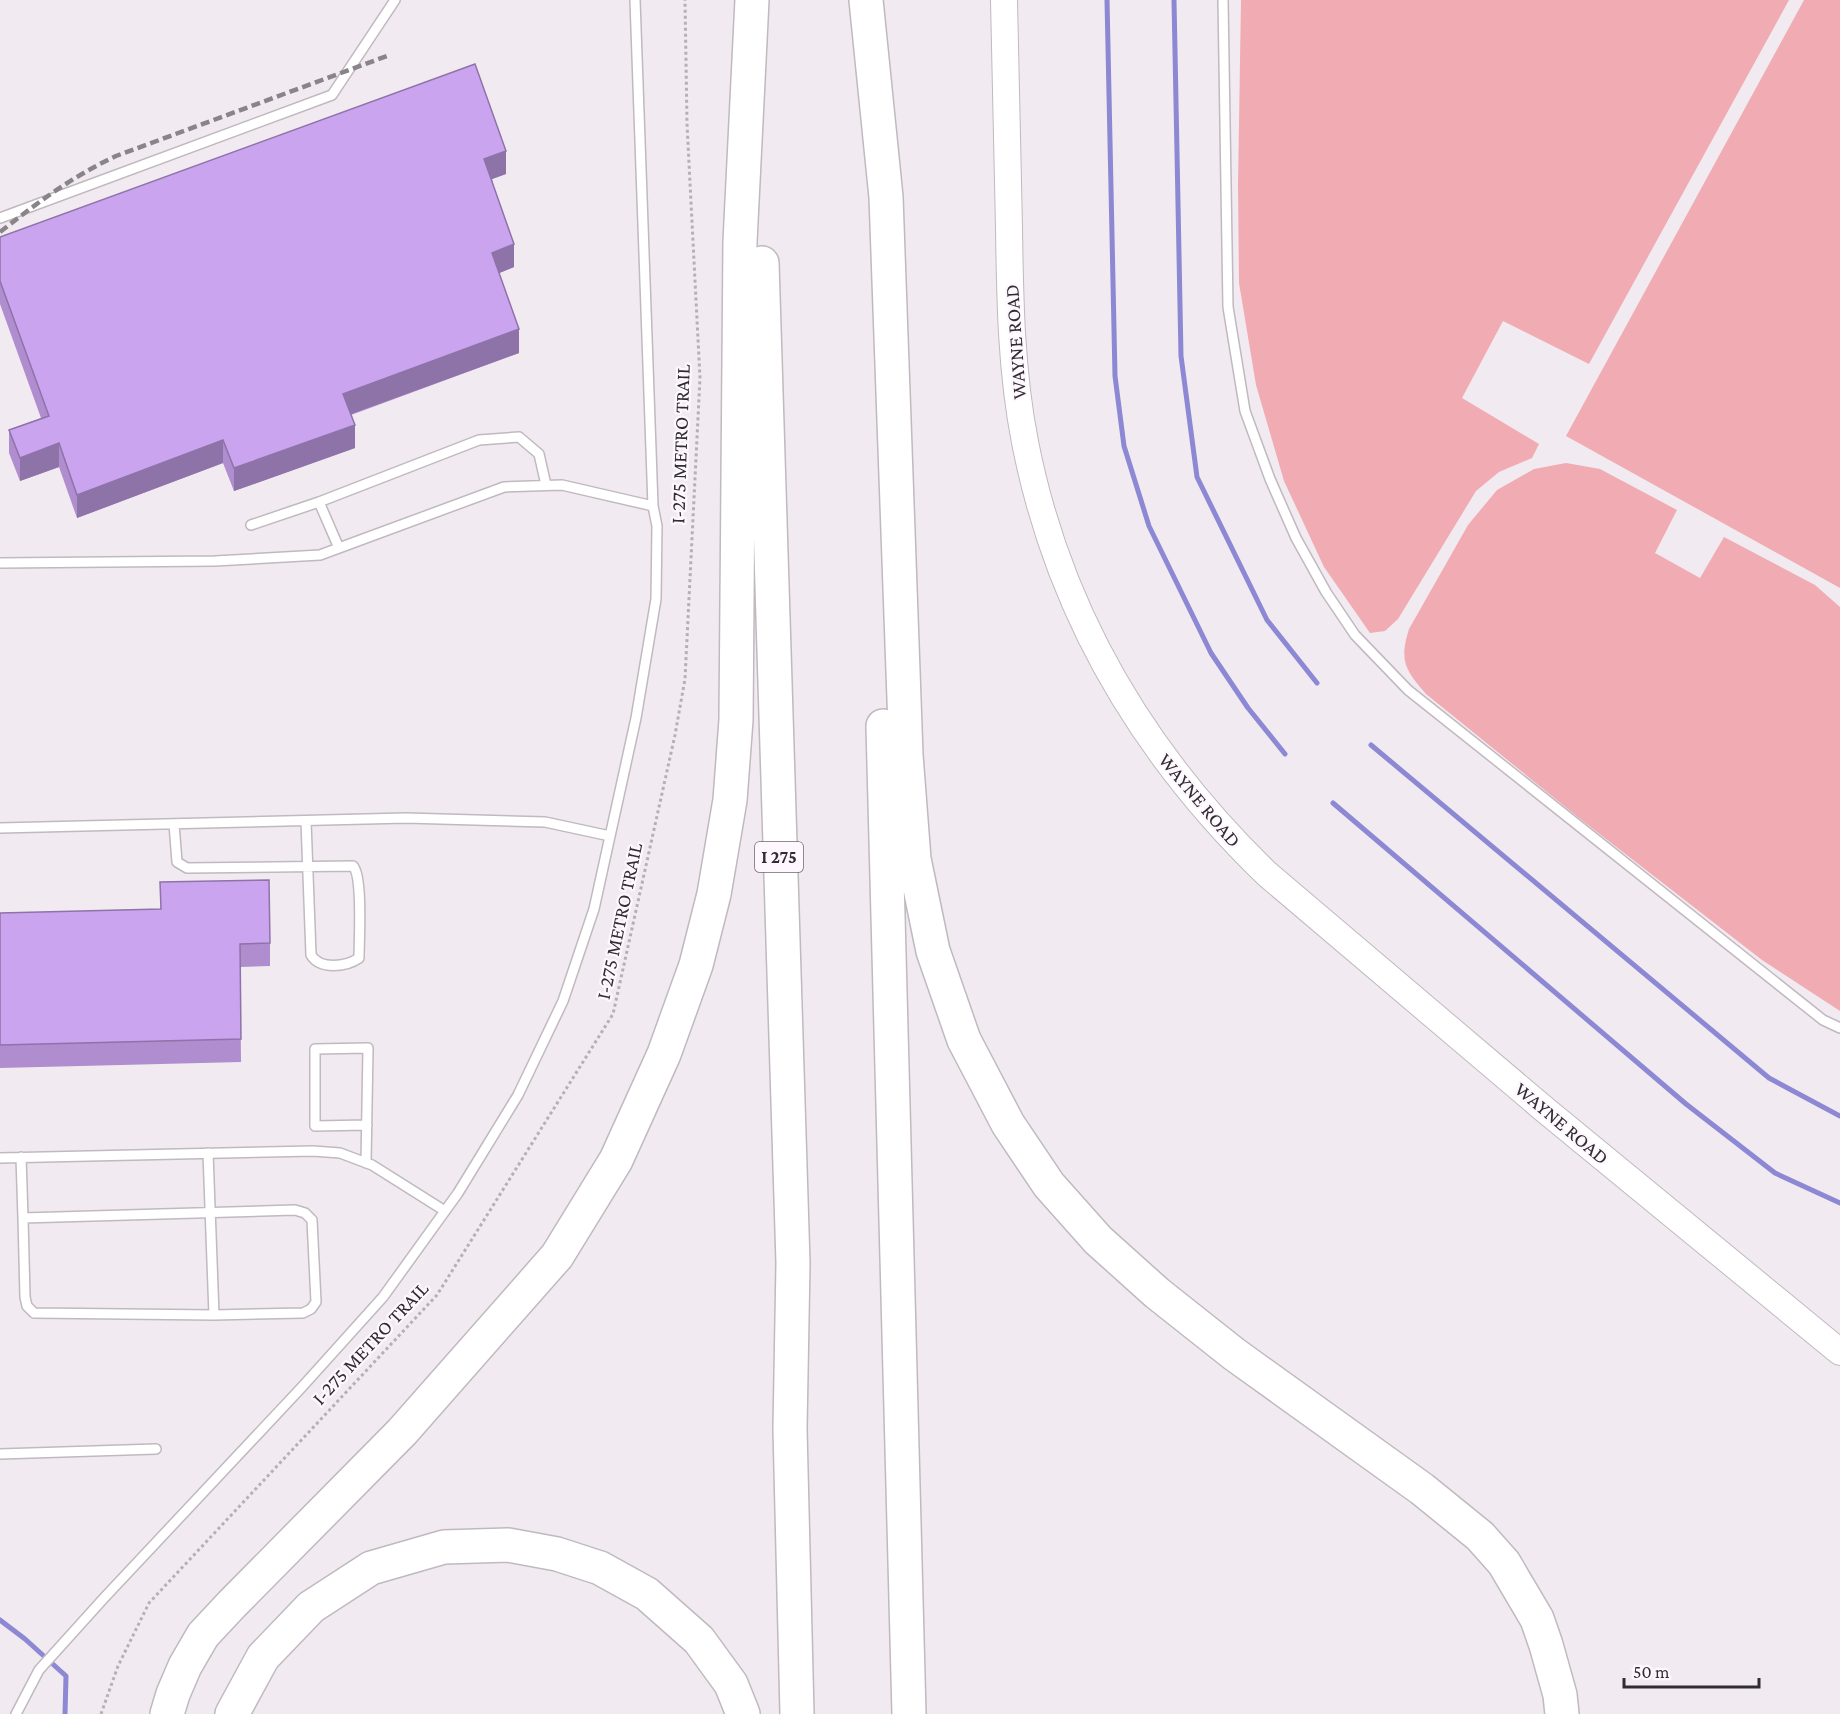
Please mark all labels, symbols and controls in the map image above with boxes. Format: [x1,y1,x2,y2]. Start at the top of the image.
street label: WAYNE ROAD [1000,284,1030,400]
street label: I-275 METRO TRAIL [666,364,694,524]
street label: WAYNE ROAD [1154,749,1246,851]
street label: I-275 METRO TRAIL [592,841,646,1001]
road number: I 275 [755,842,803,872]
street label: WAYNE ROAD [1511,1077,1613,1169]
street label: I-275 METRO TRAIL [308,1277,432,1409]
scale bar [1624,1651,1759,1689]
text: 50 m [1633,1662,1670,1682]

